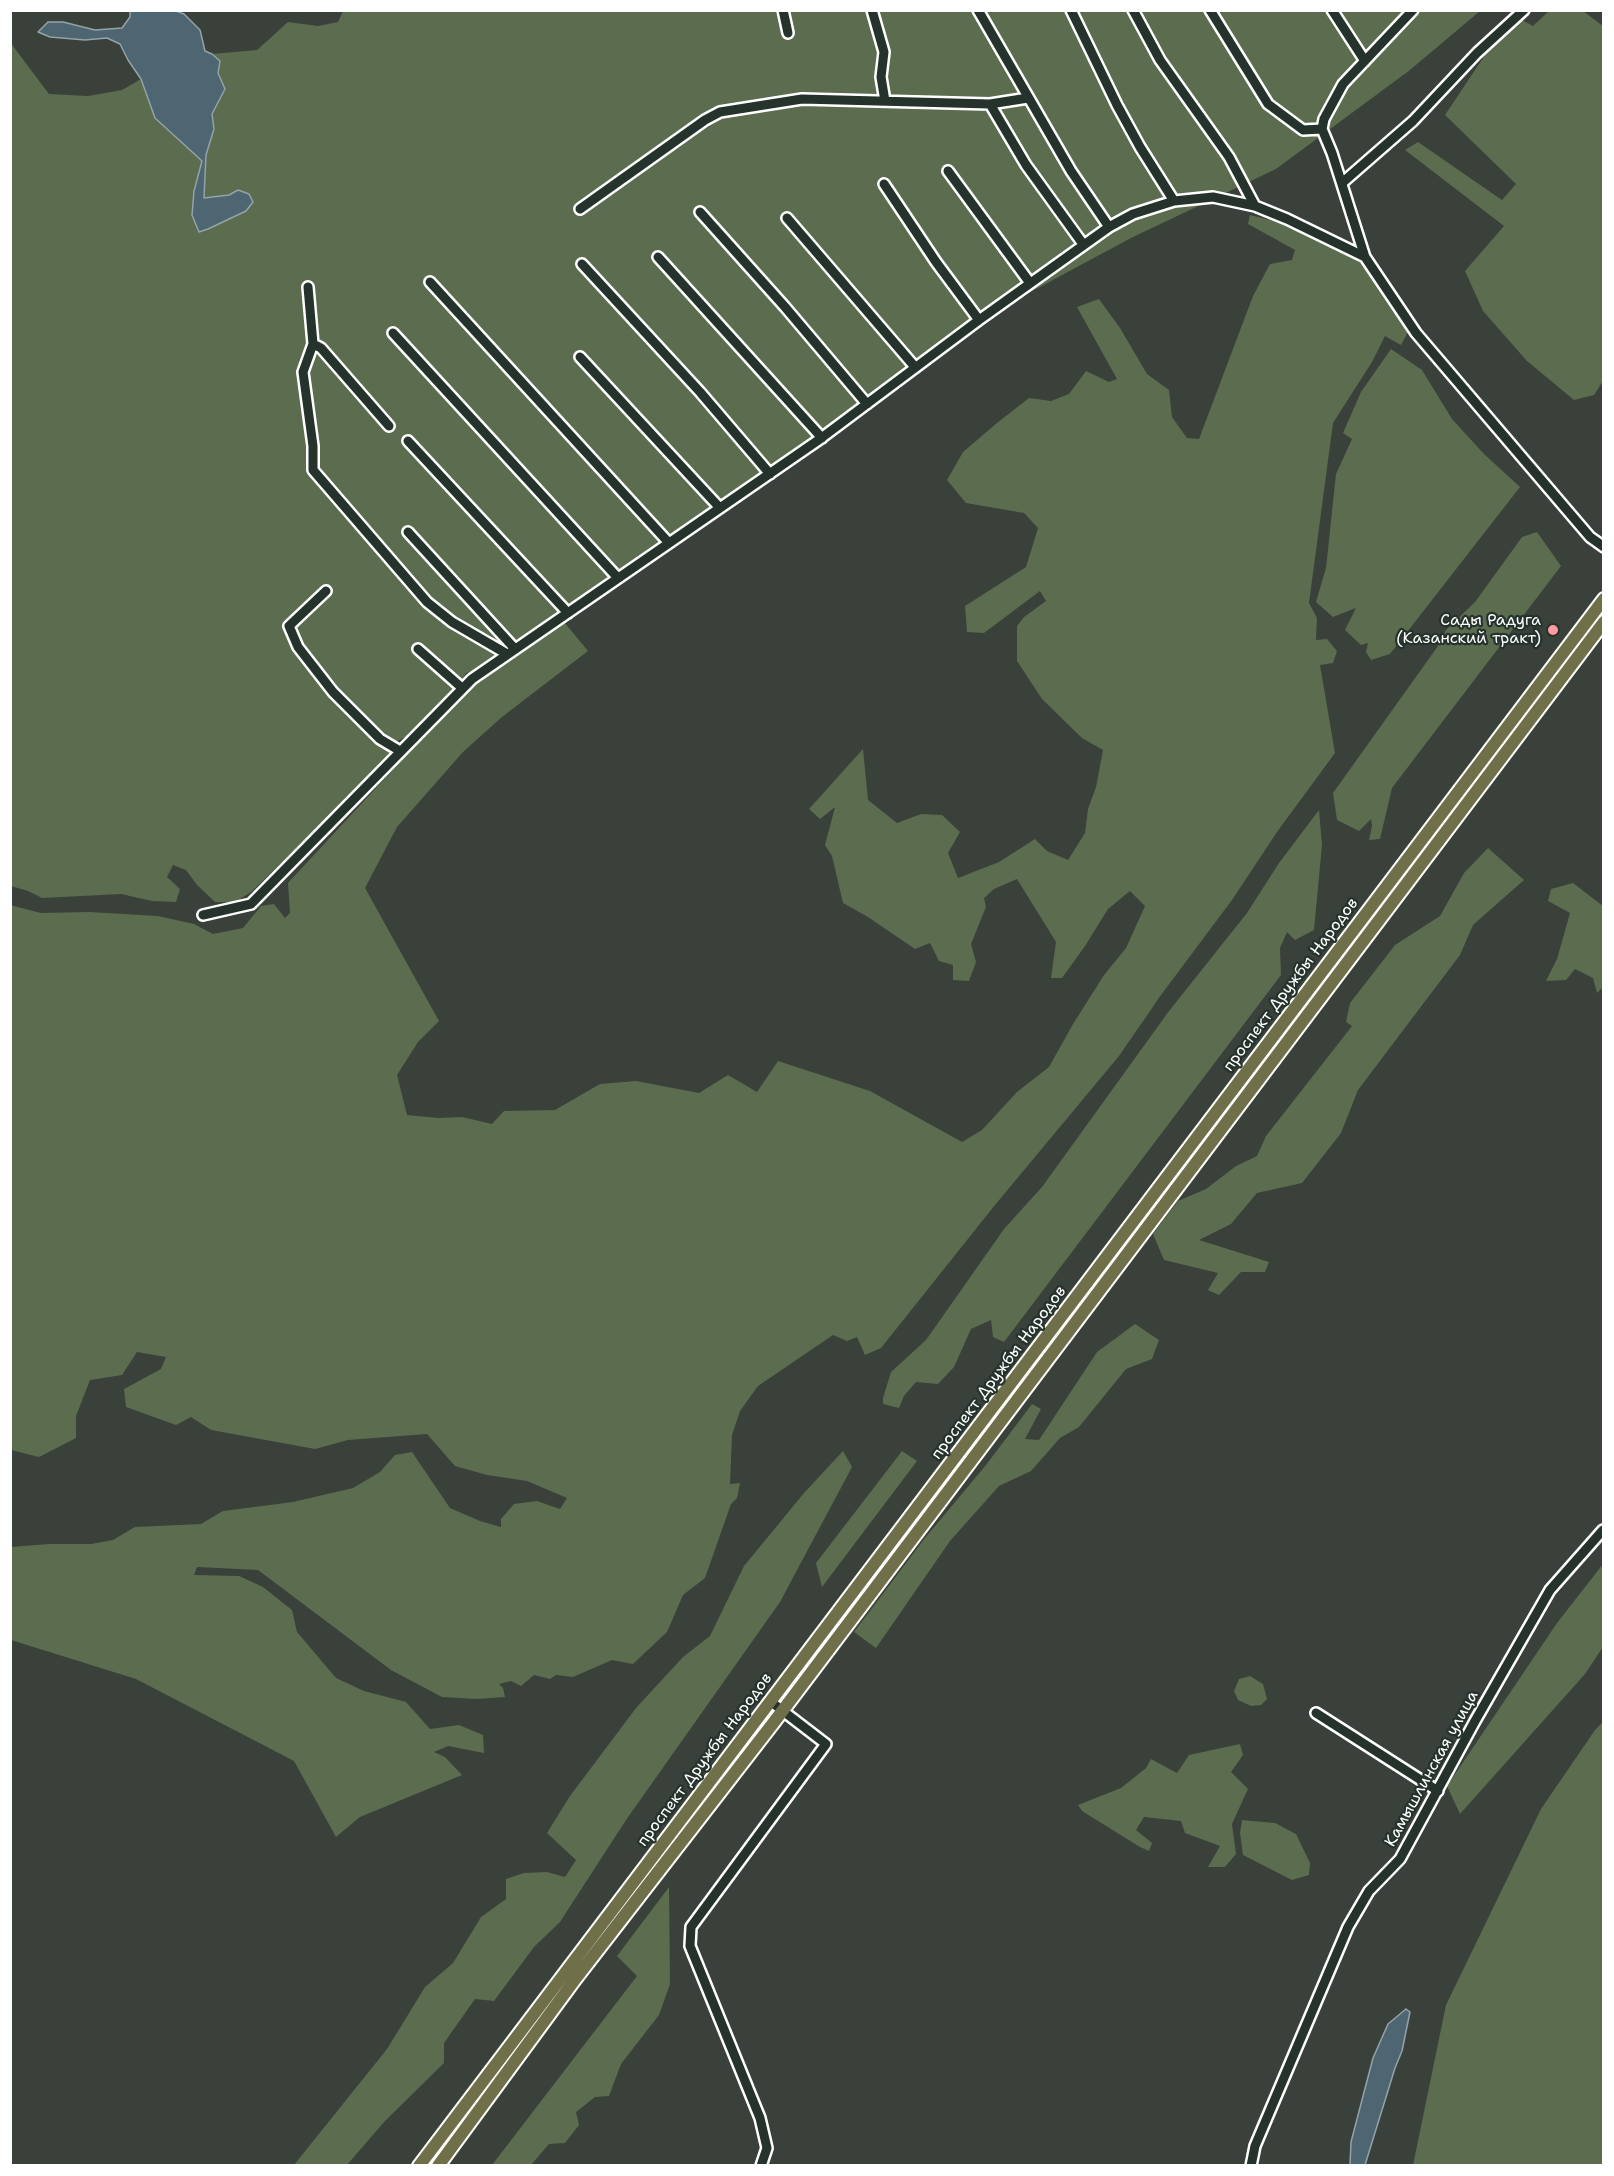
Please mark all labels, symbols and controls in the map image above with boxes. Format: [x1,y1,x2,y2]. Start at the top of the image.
place label: Сады Радуга (Казанский тракт) [1396,611,1541,649]
marker: Сады Радуга (Казанский тракт) [1546,623,1560,637]
street label: проспект Дружбы Народов [1219,894,1363,1076]
street label: проспект Дружбы Народов [927,1282,1071,1464]
street label: проспект Дружбы Народов [633,1669,777,1851]
street label: Камышлинская улица [1381,1688,1483,1850]

